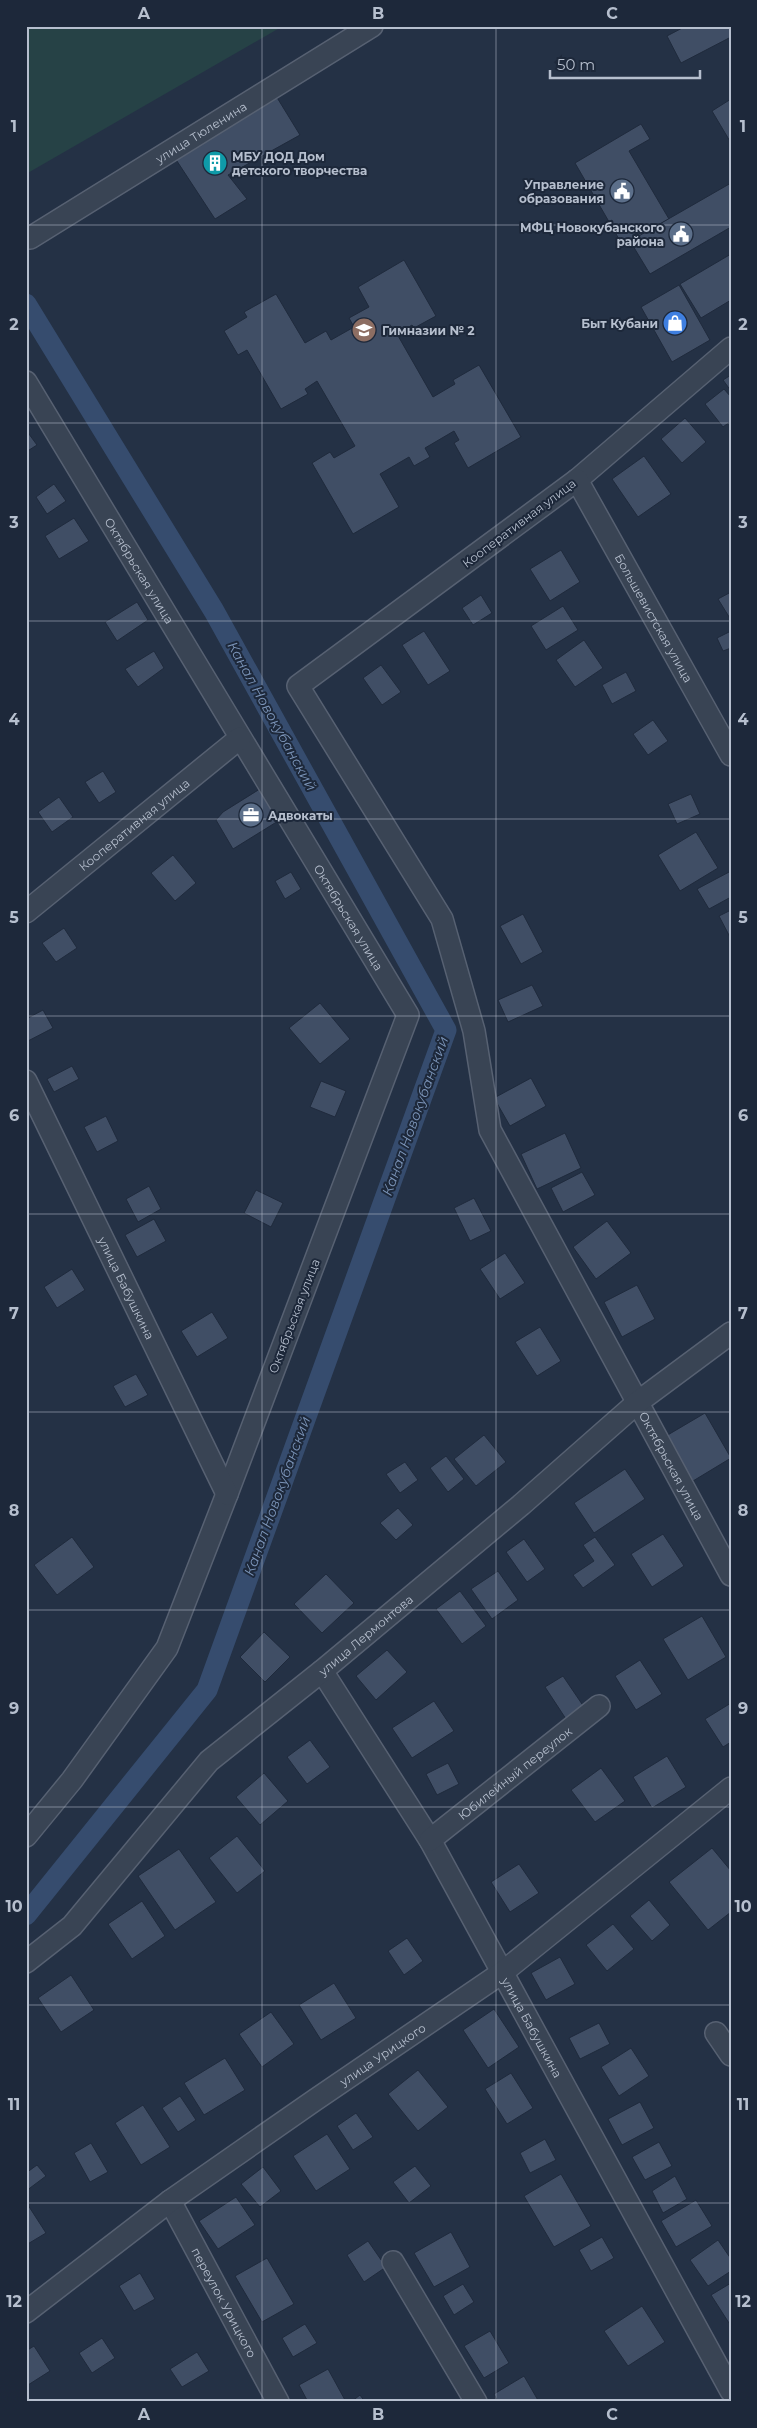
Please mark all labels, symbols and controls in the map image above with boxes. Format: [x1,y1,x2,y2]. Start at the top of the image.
text: A [137,4,151,23]
text: B [372,4,384,23]
text: C [606,4,618,23]
scale bar [550,48,700,80]
text: 50 m [557,55,595,74]
street label: улица Тюленина [152,98,249,167]
text: 1 [11,117,17,136]
text: 1 [740,117,746,136]
place label: МБУ ДОД Дом детского творчества [232,149,367,178]
building icon: МБУ ДОД Дом детского творчества [202,150,228,176]
place label: Управление образования [519,177,604,206]
public building icon: Управление образования [609,178,635,204]
place label: МФЦ Новокубанского района [520,220,664,249]
public building icon: МФЦ Новокубанского района [668,221,694,247]
shop icon: Быт Кубани [662,310,688,336]
text: 2 [9,315,19,334]
text: 2 [738,315,748,334]
place label: Быт Кубани [581,316,658,331]
school or university icon: Гимназии № 2 [351,317,377,343]
place label: Гимназии № 2 [382,323,475,338]
street label: Кооперативная улица [459,475,579,571]
text: 3 [8,513,19,532]
text: 3 [737,513,748,532]
street label: Октябрьская улица [102,515,177,626]
street label: Большевистская улица [612,551,696,685]
water label: Канал Новокубанский [223,638,321,794]
text: 4 [8,710,20,729]
text: 4 [737,710,749,729]
street label: Кооперативная улица [75,775,192,874]
office icon: Адвокаты [238,802,264,828]
place label: Адвокаты [268,808,333,823]
street label: Октябрьская улица [311,861,387,973]
text: 5 [9,908,19,927]
text: 5 [738,908,748,927]
water label: Канал Новокубанский [378,1034,452,1198]
text: 6 [9,1106,19,1125]
text: 6 [738,1106,748,1125]
street label: улица Бабушкина [95,1233,158,1342]
street label: Октябрьская улица [265,1257,323,1375]
text: 7 [9,1304,19,1323]
text: 7 [738,1304,748,1323]
street label: Октябрьская улица [636,1409,707,1523]
water label: Канал Новокубанский [240,1414,314,1578]
text: 8 [9,1501,19,1520]
text: 8 [738,1501,748,1520]
street label: улица Лермонтова [315,1591,416,1679]
text: 9 [9,1699,19,1718]
text: 9 [738,1699,748,1718]
street label: Юбилейный переулок [455,1723,575,1823]
text: 10 [5,1897,23,1916]
text: 10 [734,1897,752,1916]
street label: улица Бабушкина [498,1974,566,2080]
street label: улица Урицкого [336,2019,428,2089]
text: 11 [8,2095,20,2114]
text: 11 [737,2095,749,2114]
street label: переулок Урицкого [189,2245,260,2360]
text: 12 [6,2292,22,2311]
text: 12 [735,2292,751,2311]
text: A [137,2405,151,2424]
text: B [372,2405,384,2424]
text: C [606,2405,618,2424]

